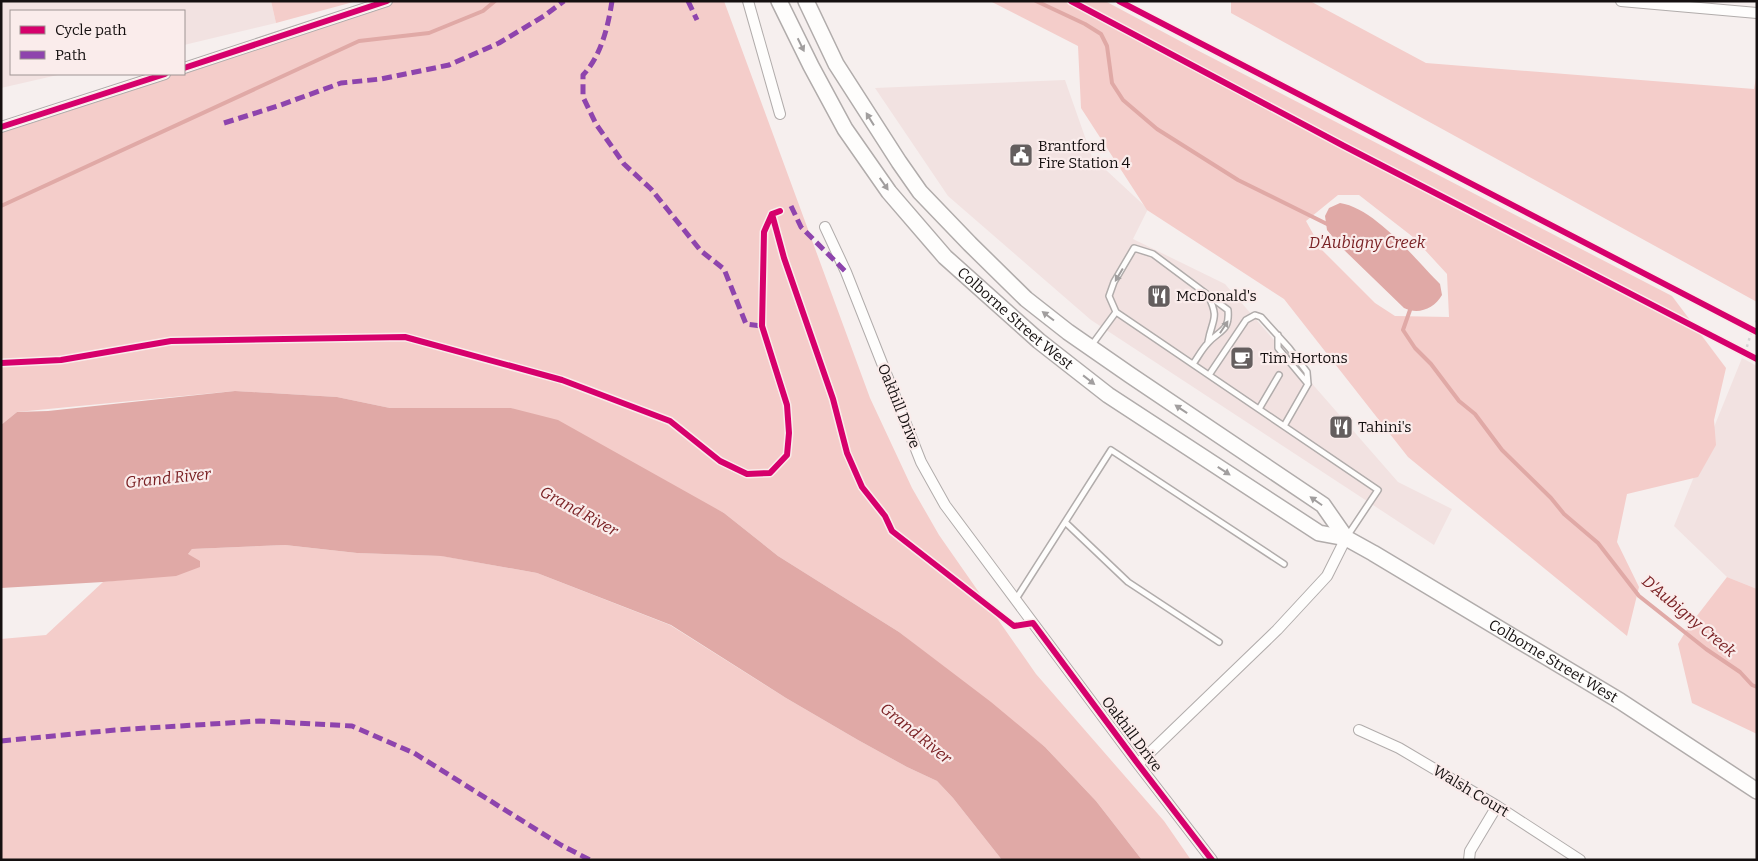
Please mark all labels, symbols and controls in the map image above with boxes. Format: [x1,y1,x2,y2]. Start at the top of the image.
legend [10,10,185,75]
text: Cycle path [55,21,127,39]
one-way arrow [797,38,805,52]
text: Path [55,46,87,64]
one-way arrow [866,112,875,125]
place label: Brantford Fire Station 4 [1038,137,1130,172]
public building icon: Brantford Fire Station 4 [1008,142,1034,168]
one-way arrow [879,177,889,191]
water label: D'Aubigny Creek [1309,233,1426,252]
street label: Colborne Street West [954,263,1077,374]
one-way arrow [1114,268,1123,281]
restaurant icon: McDonald's [1146,283,1172,309]
place label: McDonald's [1176,287,1257,305]
one-way arrow [1042,311,1055,322]
one-way arrow [1219,321,1229,334]
cafe icon: Tim Hortons [1229,345,1255,371]
place label: Tim Hortons [1260,349,1348,367]
street label: Oakhill Drive [874,361,924,451]
one-way arrow [1083,375,1096,386]
one-way arrow [1175,404,1188,414]
restaurant icon: Tahini's [1328,414,1354,440]
place label: Tahini's [1358,418,1411,436]
water label: Grand River [124,464,213,492]
one-way arrow [1218,466,1231,476]
water label: Grand River [537,482,622,541]
one-way arrow [1309,496,1323,506]
water label: D'Aubigny Creek [1638,571,1740,661]
street label: Colborne Street West [1486,615,1622,707]
street label: Oakhill Drive [1098,693,1166,775]
water label: Grand River [877,699,957,768]
street label: Walsh Court [1430,761,1513,821]

